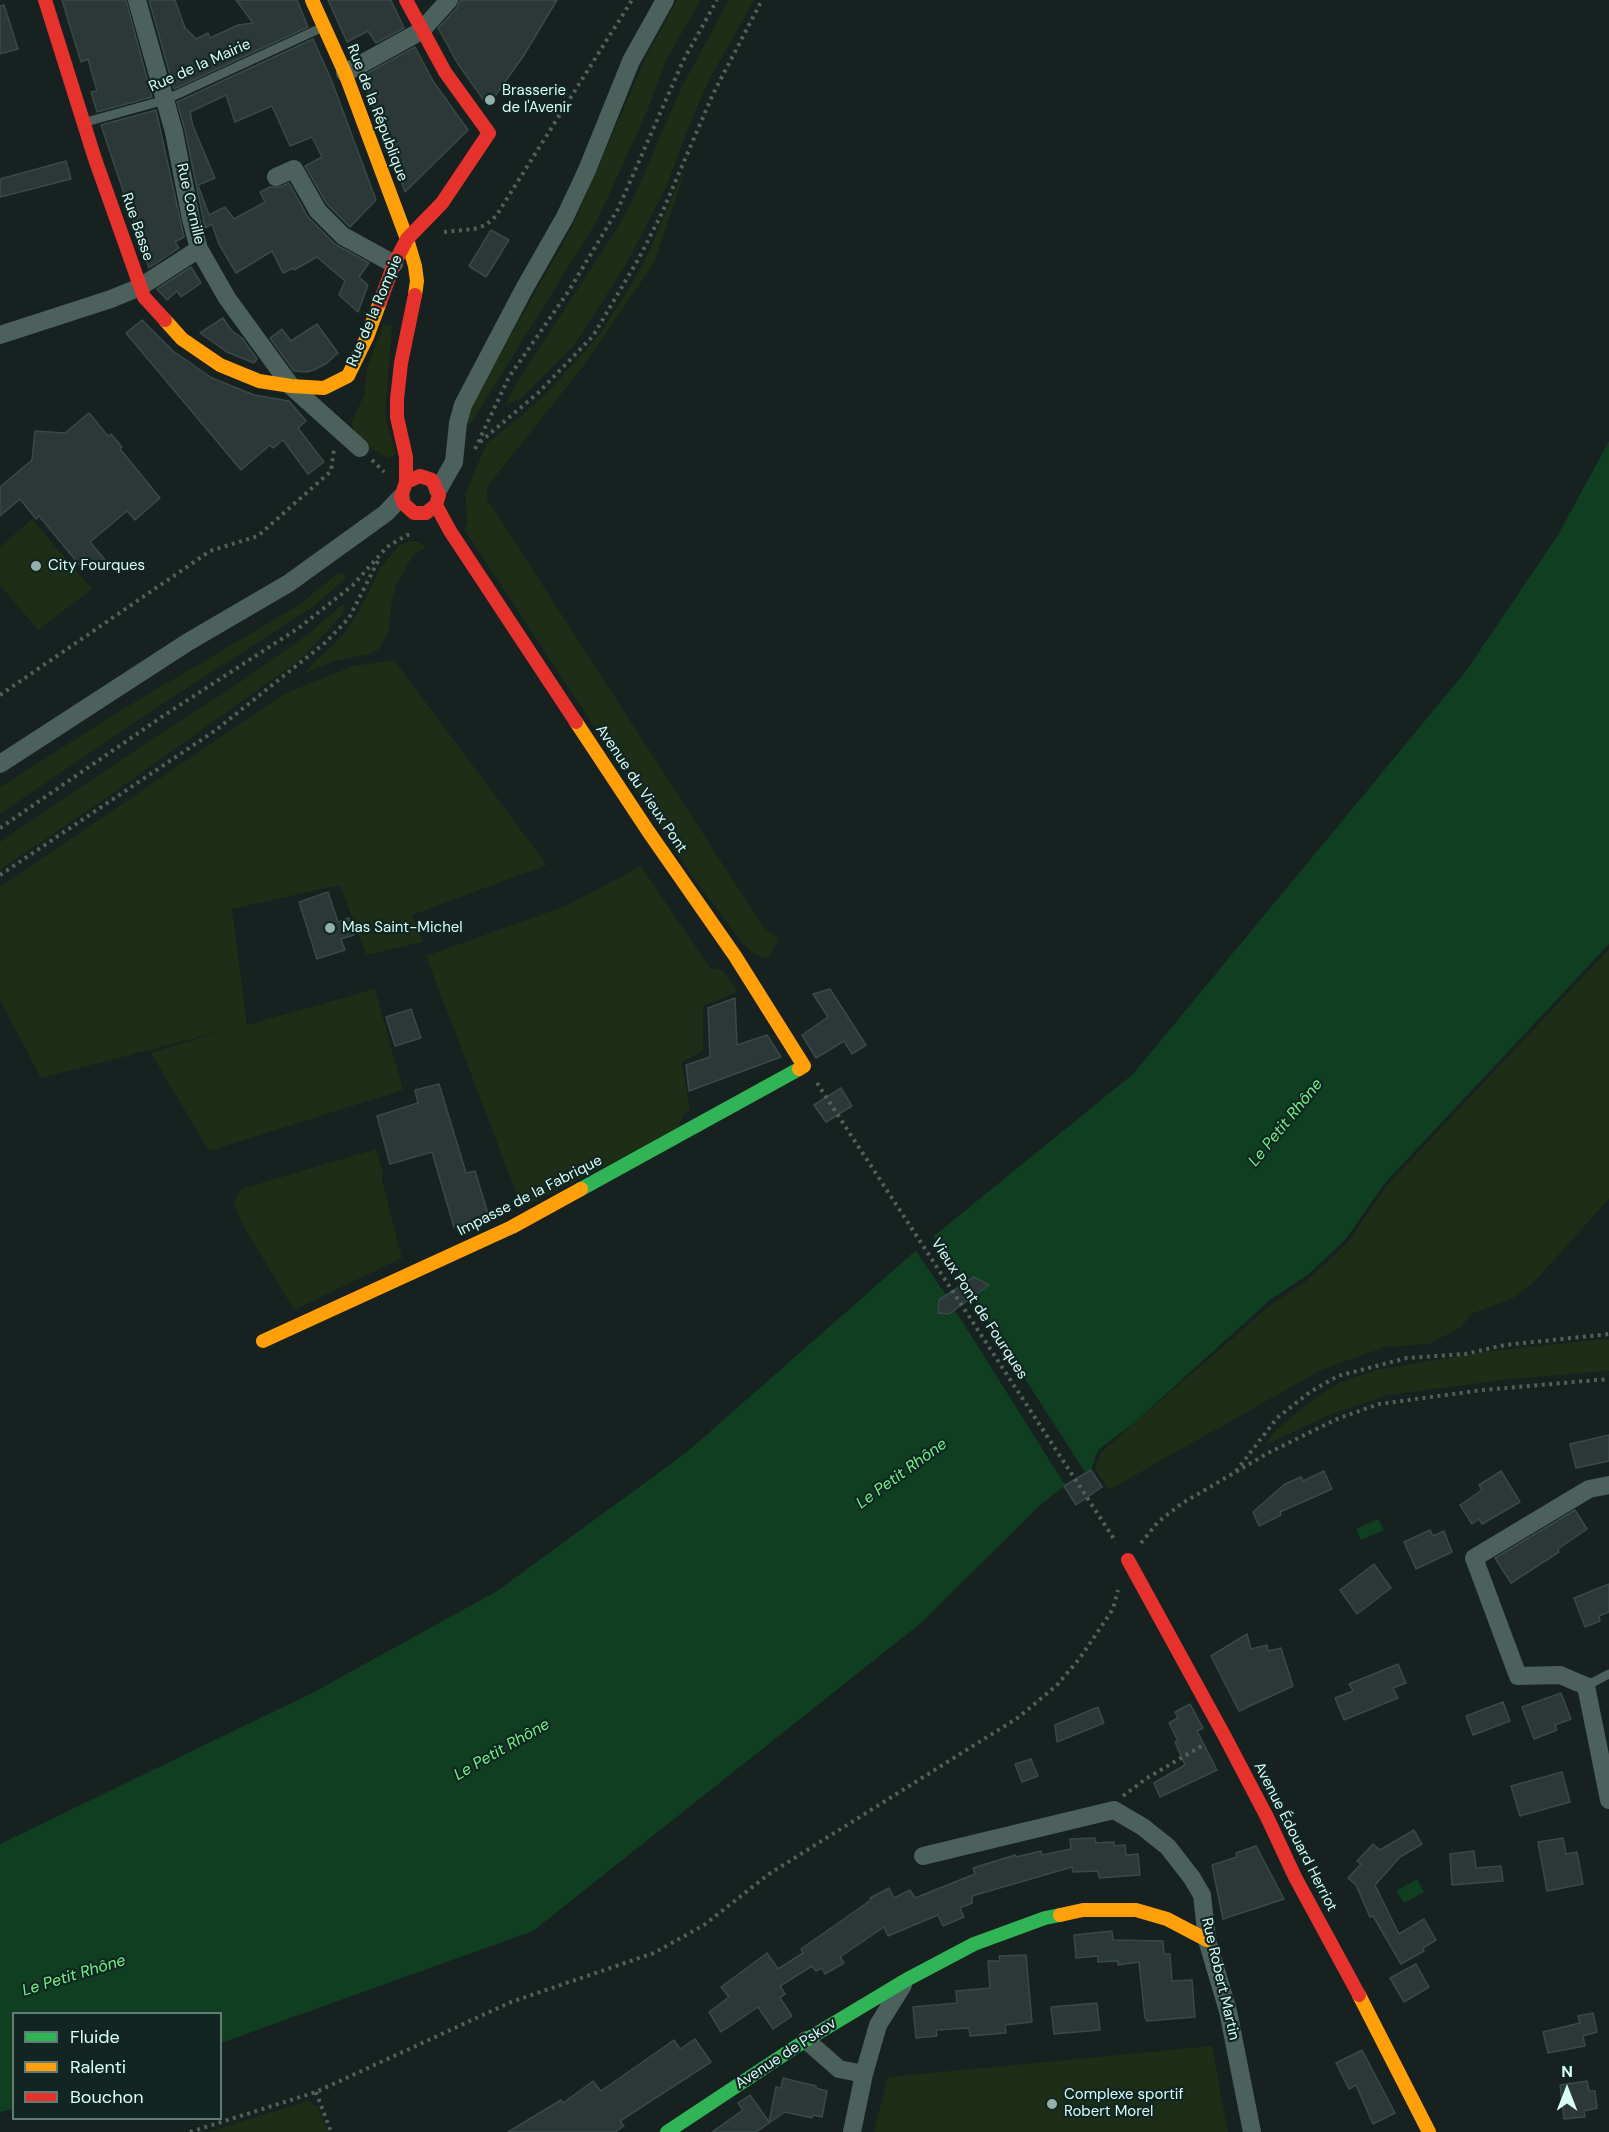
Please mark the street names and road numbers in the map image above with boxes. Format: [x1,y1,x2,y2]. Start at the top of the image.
street label: Rue de la Mairie [146,36,254,96]
street label: Rue de la République [343,42,411,184]
street label: Rue Cornille [172,162,208,246]
street label: Rue Basse [117,191,157,263]
street label: Rue de la Rompie [343,252,407,370]
street label: Avenue du Vieux Pont [591,721,691,857]
street label: Impasse de la Fabrique [455,1152,605,1240]
street label: Vieux Pont de Fourques [927,1235,1031,1383]
street label: Avenue Édouard Herriot [1250,1759,1340,1915]
street label: Rue Robert Martin [1197,1916,1243,2042]
street label: Avenue de Pskov [732,2015,840,2093]

